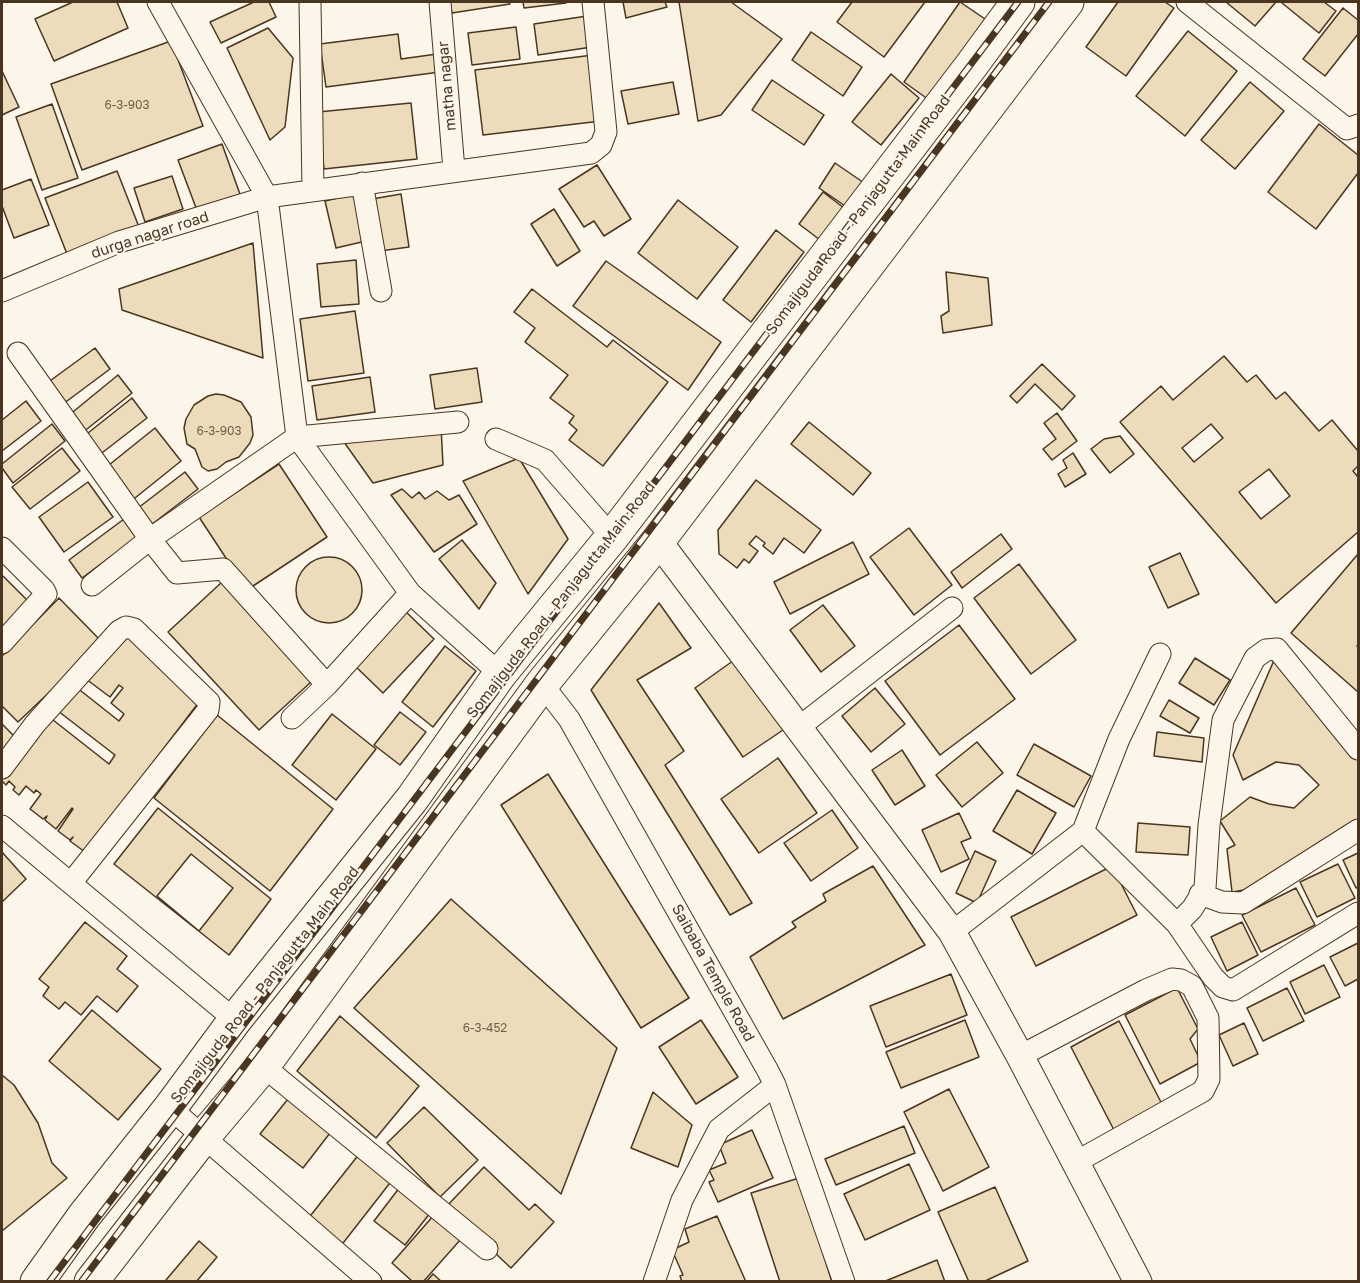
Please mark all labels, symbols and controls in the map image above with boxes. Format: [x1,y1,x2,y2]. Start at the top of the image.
street label: matha nagar [434,40,460,132]
street label: Somajiguda Road - Panjagutta Main Road [762,92,954,338]
house number: 6-3-903 [104,98,150,112]
street label: durga nagar road [89,207,211,263]
house number: 6-3-903 [196,424,242,438]
street label: Somajiguda Road - Panjagutta Main Road [463,478,659,722]
street label: Somajiguda Road - Panjagutta Main Road [167,863,363,1107]
street label: Saibaba Temple Road [668,901,758,1045]
house number: 6-3-452 [463,1021,507,1035]

